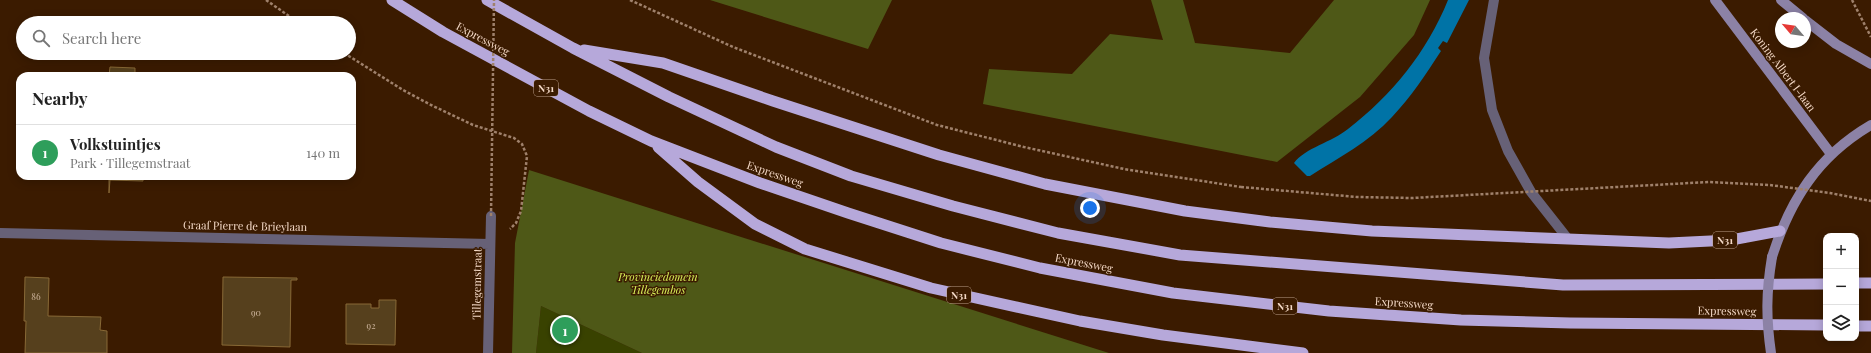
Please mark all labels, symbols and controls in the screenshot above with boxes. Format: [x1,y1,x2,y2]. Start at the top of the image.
north arrow [1775,12,1811,48]
search box [16,16,356,60]
street label: Expressweg [454,18,513,59]
street label: Koning Albert I-laan [1747,25,1820,115]
icon: search [30,27,52,49]
text: Search here [62,28,141,48]
road number: N31 [534,80,558,96]
text: Nearby [32,87,87,109]
text: Volkstuintjes [70,134,161,154]
text: 1 [43,144,47,161]
text: 140 m [306,144,340,161]
text: Park · Tillegemstraat [70,154,190,171]
street label: Expressweg [745,157,805,190]
your location [1080,198,1100,218]
street label: Graaf Pierre de Brieylaan [183,217,308,234]
road number: N31 [1713,232,1737,248]
map controls [1823,233,1859,341]
button: + [1823,233,1859,269]
street label: Tillegemstraat [468,248,485,320]
street label: Expressweg [1054,250,1114,275]
park label: Provinciedomein Tillegembos [617,269,698,297]
button: − [1823,269,1859,305]
road number: N31 [947,287,971,303]
house number: 86 [31,290,41,302]
street label: Expressweg [1374,293,1434,312]
road number: N31 [1273,298,1297,314]
street label: Expressweg [1698,302,1757,319]
button: layers [1823,305,1859,341]
house number: 90 [251,306,261,318]
pin: 1 [552,315,578,345]
house number: 92 [367,319,375,331]

